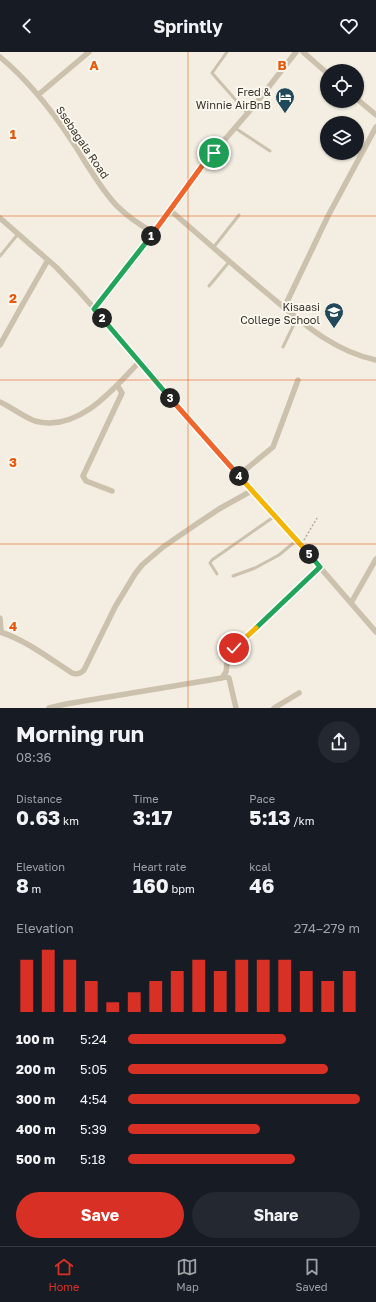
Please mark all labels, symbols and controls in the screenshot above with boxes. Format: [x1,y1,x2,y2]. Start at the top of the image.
icon: back [16,15,38,37]
text: Sprintly [153,15,223,37]
icon: heart [338,15,360,37]
text: A [89,57,99,73]
text: B [277,57,287,73]
map controls [320,64,364,160]
button: locate [320,64,364,108]
place label: Fred & Winnie AirBnB [196,85,272,111]
hotel icon: Fred & Winnie AirBnB [274,86,296,114]
street label: Ssebagala Road [54,103,112,181]
button: layers [320,116,364,160]
text: 1 [10,126,17,142]
pin [197,136,231,170]
icon: arrive [203,142,225,164]
pin: 1 [141,226,161,246]
text: 1 [148,229,154,242]
text: 2 [9,290,17,306]
place label: Kisaasi College School [240,300,320,326]
school or university icon: Kisaasi College School [323,301,345,329]
pin: 2 [92,308,112,328]
text: 2 [99,311,105,324]
pin: 3 [160,388,180,408]
text: 3 [167,391,173,404]
text: 3 [9,454,17,470]
pin: 4 [229,466,249,486]
text: 4 [236,469,242,482]
pin: 5 [299,544,319,564]
text: 5 [306,547,312,560]
text: 4 [9,618,17,634]
pin [217,631,251,665]
icon: check [223,637,245,659]
text: Morning run [16,720,144,747]
button: share [318,721,360,763]
text: 08:36 [16,749,51,765]
text: Distance [16,792,62,805]
text: Time [133,792,159,805]
text: Pace [249,792,275,805]
text: 0.63 [16,805,60,829]
text: 3:17 [133,805,172,829]
text: 5:13 [249,805,290,829]
text: km [60,814,79,827]
text: /km [290,814,314,827]
text: Elevation [16,860,65,873]
text: Heart rate [133,860,186,873]
text: kcal [249,860,271,873]
text: 8 [16,873,29,897]
text: 160 [133,873,169,897]
text: 46 [249,873,275,897]
text: m [29,882,41,895]
text: bpm [169,882,195,895]
text: Elevation [16,920,74,936]
text: 274–279 m [294,920,360,936]
text: 100 m [16,1031,54,1047]
text: 5:24 [80,1031,107,1047]
text: 200 m [16,1061,55,1077]
text: 5:05 [80,1061,107,1077]
text: 300 m [16,1091,55,1107]
text: 4:54 [80,1091,107,1107]
text: 400 m [16,1121,56,1137]
text: 5:39 [80,1121,107,1137]
text: 500 m [16,1151,55,1167]
text: 5:18 [80,1151,106,1167]
button: Save [16,1192,184,1238]
button: Share [192,1192,360,1238]
tab: Home [48,1256,79,1293]
tab: Map [176,1256,199,1293]
tab: Saved [295,1256,328,1293]

